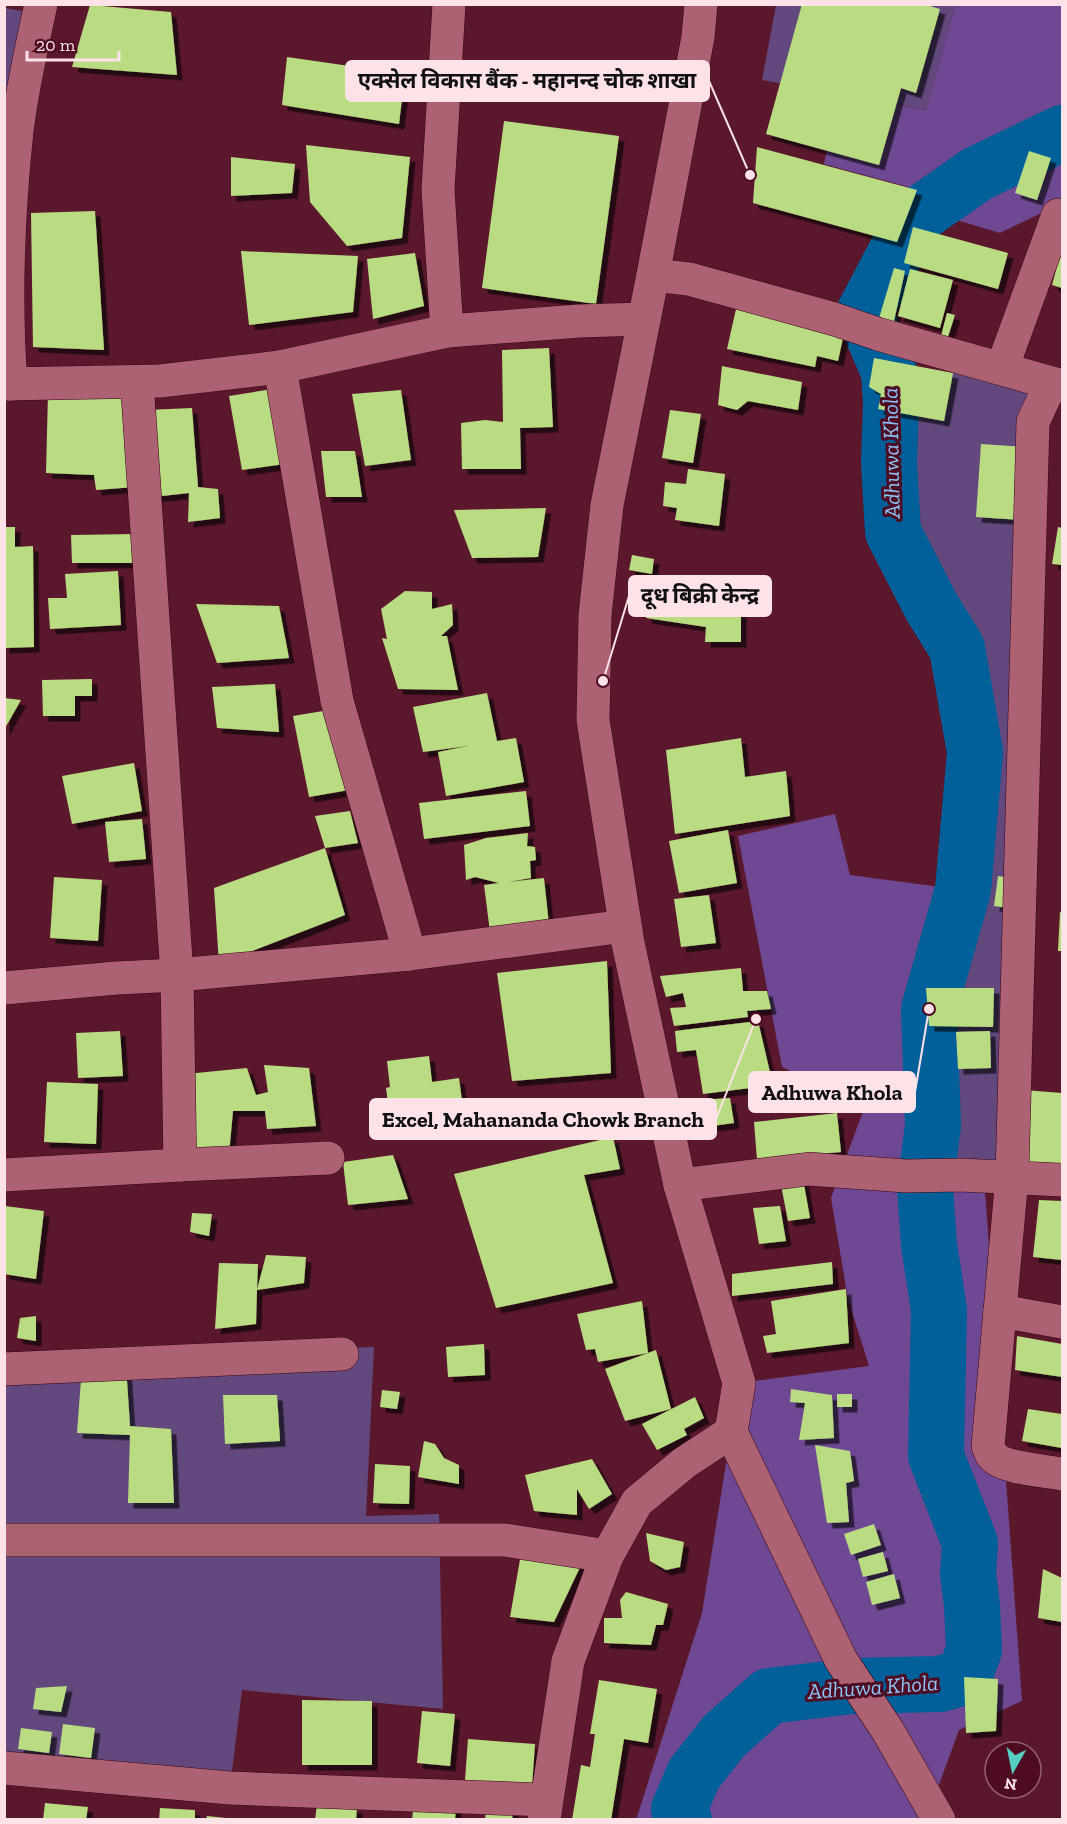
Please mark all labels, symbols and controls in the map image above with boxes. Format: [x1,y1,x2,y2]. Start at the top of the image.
scale bar [27,24,118,62]
text: 20 m [36,34,76,56]
callout: एक्सेल विकास बैंक - महानन्द चोक शाखा [346,61,709,101]
text: एक्सेल विकास बैंक - महानन्द चोक शाखा [358,67,697,94]
water label: Adhuwa Khola [876,387,906,520]
callout: दूध बिक्री केन्द्र [629,576,771,616]
text: दूध बिक्री केन्द्र [641,582,760,610]
callout: Adhuwa Khola [749,1072,915,1112]
text: Adhuwa Khola [761,1079,903,1106]
callout: Excel, Mahananda Chowk Branch [370,1099,716,1139]
text: Excel, Mahananda Chowk Branch [382,1106,704,1133]
water label: Adhuwa Khola [806,1669,939,1705]
north arrow [983,1740,1043,1800]
text: N [1003,1774,1018,1795]

